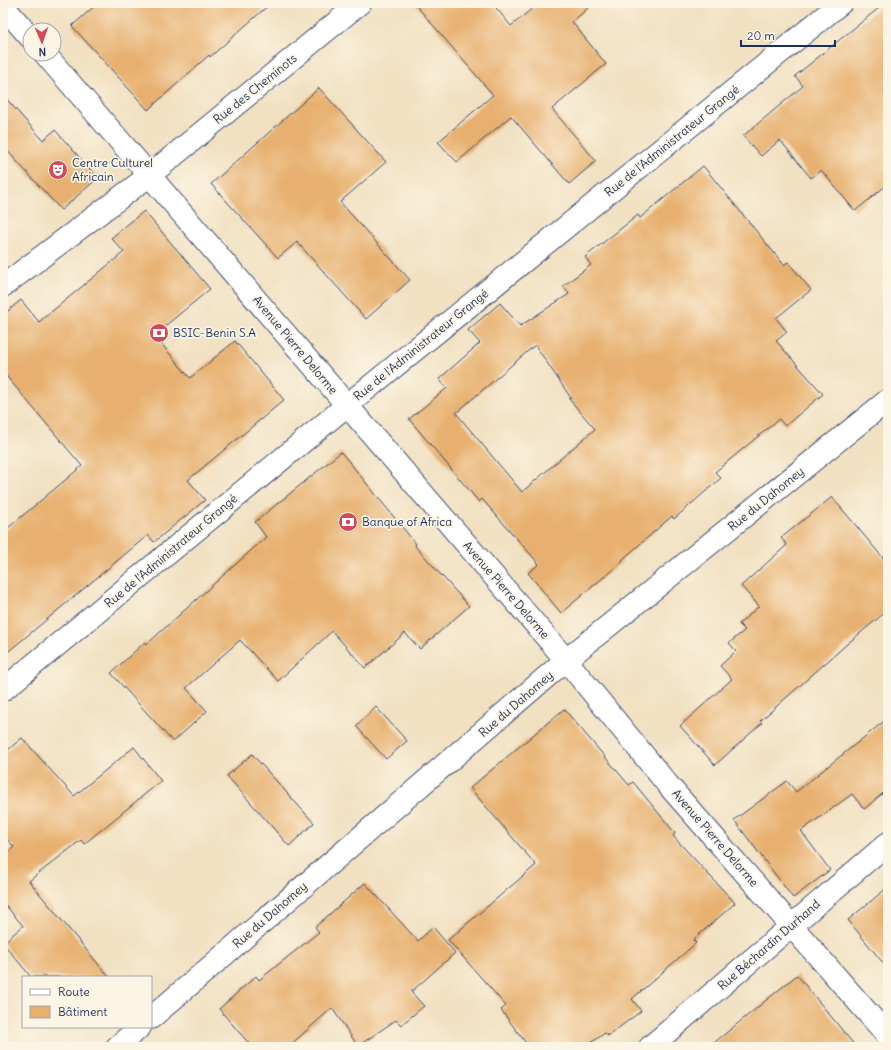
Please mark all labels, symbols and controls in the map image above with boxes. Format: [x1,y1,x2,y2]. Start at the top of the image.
north arrow [22,22,62,62]
scale bar [741,22,835,48]
text: 20 m [747,28,775,43]
text: N [38,45,46,59]
street label: Rue des Cheminots [210,50,300,127]
street label: Rue de l'Administrateur Grangé [601,82,742,200]
place label: Centre Culturel Africain [72,155,153,184]
theatre icon: Centre Culturel Africain [47,159,69,181]
street label: Rue de l'Administrateur Grangé [350,286,491,404]
street label: Avenue Pierre Delorme [250,292,341,397]
bank icon: BSIC-Benin S.A [148,322,170,344]
place label: BSIC-Benin S.A [173,325,256,340]
street label: Rue du Dahomey [725,463,807,534]
street label: Rue de l'Administrateur Grangé [101,491,240,611]
bank icon: Banque of Africa [337,511,359,533]
place label: Banque of Africa [362,514,452,529]
street label: Avenue Pierre Delorme [460,538,553,642]
street label: Rue du Dahomey [475,667,556,740]
street label: Avenue Pierre Delorme [669,786,762,890]
street label: Rue du Dahomey [229,878,310,951]
street label: Rue Béchardin Durhand [714,896,823,993]
legend [22,976,152,1028]
text: Route [58,984,90,999]
text: Bâtiment [58,1004,107,1019]

